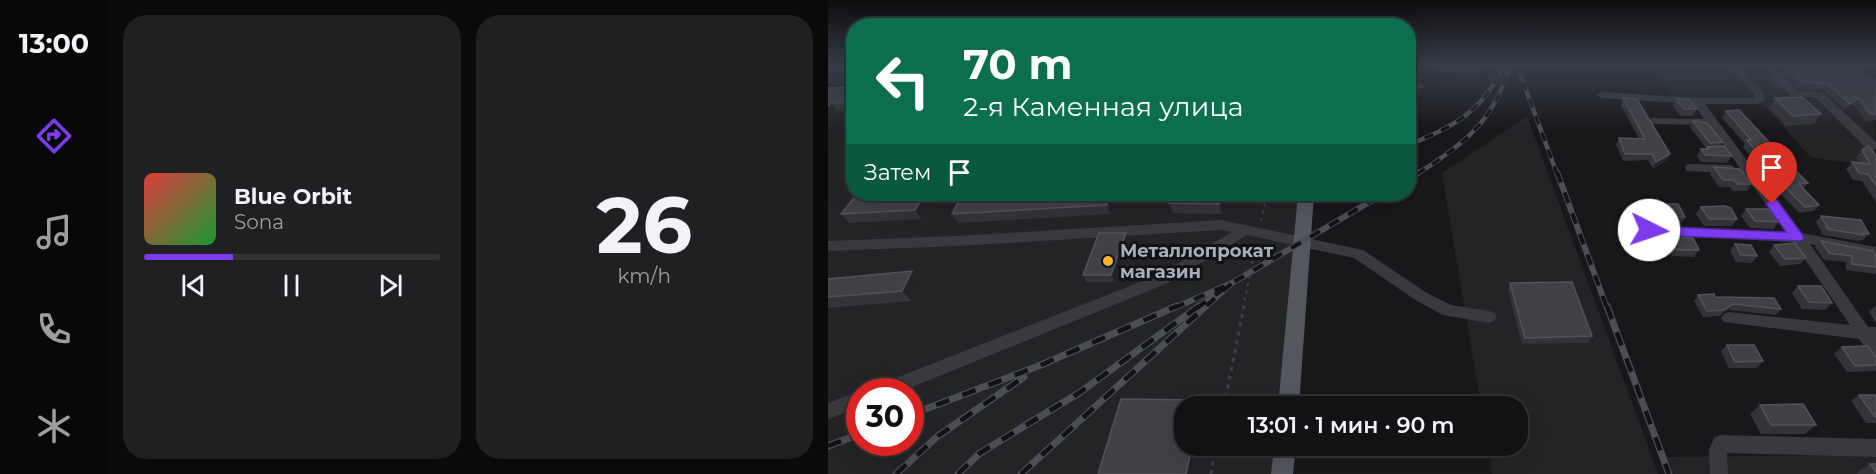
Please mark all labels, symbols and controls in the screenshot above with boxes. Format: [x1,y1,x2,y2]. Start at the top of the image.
text: 13:00 [19,27,89,60]
text: 70 m [963,38,1073,90]
icon: left [864,42,942,120]
text: 2-я Каменная улица [963,90,1243,123]
icon: directions [33,115,75,157]
pin [1746,142,1797,204]
icon: arrive [1755,151,1788,184]
icon: arrive [943,156,976,189]
text: Затем [864,159,931,186]
text: 26 [596,177,692,273]
text: Blue Orbit [234,183,352,210]
position arrow [1617,198,1681,262]
text: Sona [234,210,284,234]
icon: music [33,211,75,253]
place label: Металлопрокат магазин [1120,240,1274,283]
marker: Металлопрокат магазин [1101,254,1115,268]
text: km/h [618,264,671,288]
icon: previous [177,269,210,302]
icon: pause [275,269,308,302]
icon: next [374,269,407,302]
icon: phone [33,308,75,350]
speed limit sign: 30 [846,378,924,456]
icon: climate [33,405,75,447]
text: 13:01 · 1 мин · 90 m [1247,412,1455,439]

